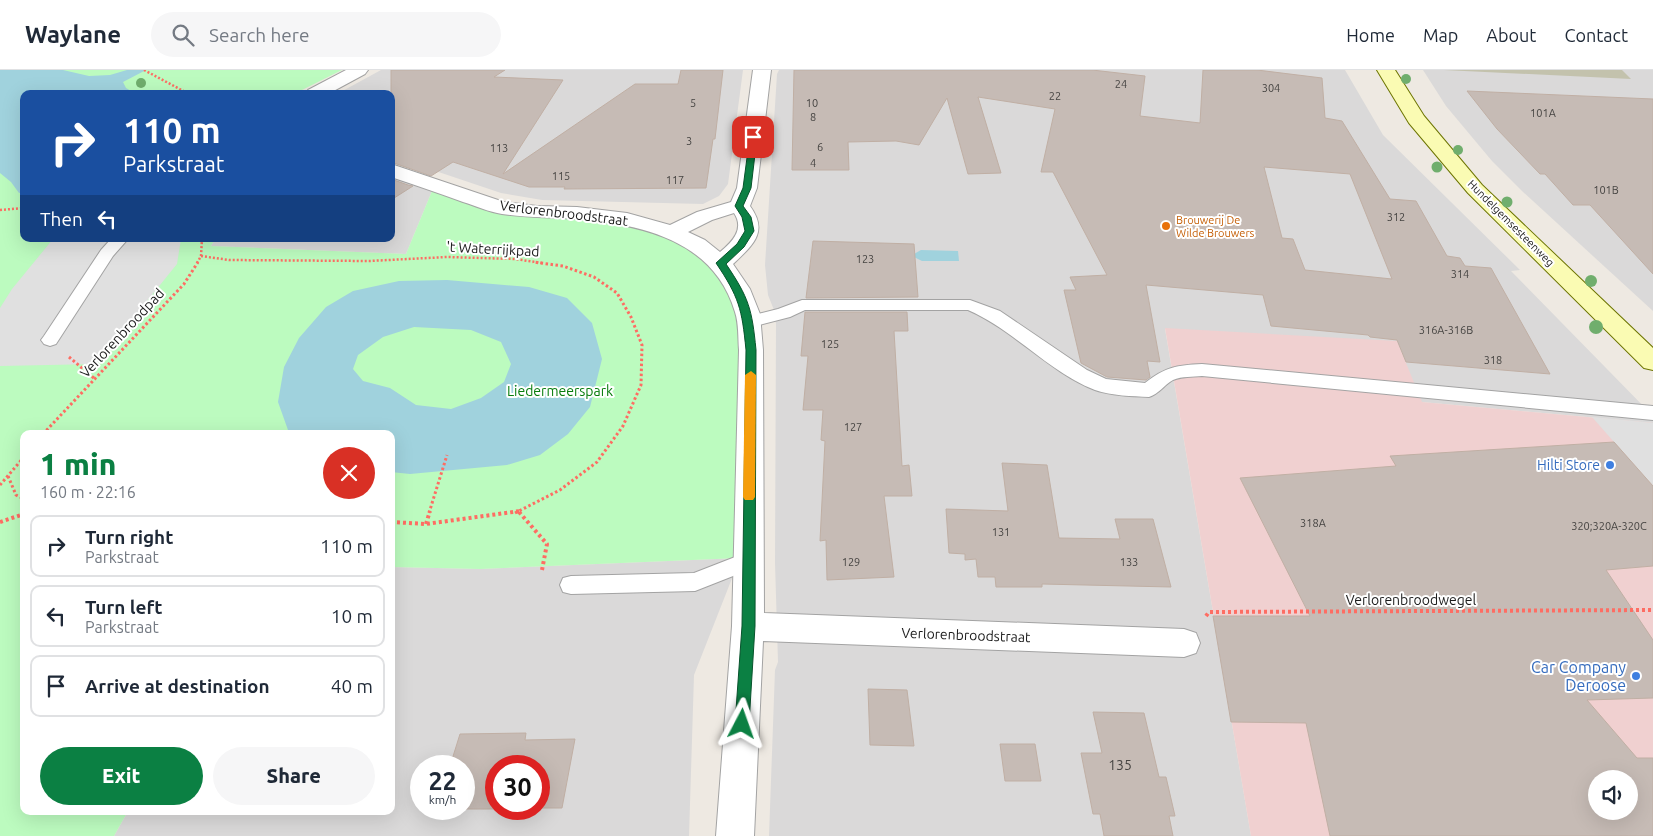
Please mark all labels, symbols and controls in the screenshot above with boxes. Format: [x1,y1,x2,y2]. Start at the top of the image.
search box [151,12,501,57]
text: Waylane [25,21,121,48]
icon: search [169,21,197,49]
text: Search here [209,24,309,46]
text: Home [1346,25,1395,45]
text: Map [1423,25,1458,45]
text: About [1486,25,1536,45]
text: Contact [1564,25,1628,45]
house number: 24 [1115,78,1127,90]
house number: 304 [1262,82,1280,94]
house number: 22 [1049,90,1061,102]
house number: 5 [690,97,696,109]
house number: 10 [806,97,818,109]
house number: 101A [1530,107,1557,119]
icon: right [40,110,105,175]
text: 110 m [123,110,221,150]
house number: 8 [810,111,816,123]
pin [732,116,774,158]
icon: arrive [739,123,767,151]
house number: 3 [686,135,692,147]
house number: 6 [817,141,823,153]
house number: 113 [490,142,508,154]
text: Parkstraat [123,151,225,176]
house number: 4 [810,157,816,169]
house number: 115 [552,170,570,182]
house number: 117 [666,174,684,186]
street label: Hundelgemsesteenweg [1465,177,1557,269]
house number: 101B [1593,184,1619,196]
street label: Verlorenbroodstraat [499,197,630,229]
icon: left [93,205,121,233]
text: Then [40,208,83,230]
house number: 312 [1387,211,1405,223]
place label: Brouwerij De Wilde Brouwers [1176,214,1255,239]
marker: Brouwerij De Wilde Brouwers [1160,220,1172,232]
street label: 't Waterrijkpad [446,239,540,259]
house number: 123 [856,253,874,265]
house number: 314 [1451,268,1469,280]
street label: Verlorenbroodpad [77,285,167,381]
house number: 316A-316B [1419,324,1473,336]
house number: 125 [821,338,839,350]
house number: 318 [1484,354,1502,366]
park label: Liedermeerspark [507,383,613,399]
house number: 127 [844,421,862,433]
text: 1 min [40,447,116,481]
button: close [323,447,375,499]
place label: Hilti Store [1537,457,1600,473]
marker: Hilti Store [1604,459,1616,471]
text: 160 m · 22:16 [40,483,136,501]
house number: 318A [1300,517,1327,529]
house number: 320;320A-320C [1571,520,1647,532]
text: Turn right [85,526,173,548]
house number: 131 [992,526,1010,538]
icon: right [42,532,70,560]
text: 110 m [320,535,373,557]
text: Parkstraat [85,548,159,566]
house number: 129 [842,556,860,568]
house number: 133 [1120,556,1138,568]
street label: Verlorenbroodwegel [1346,592,1477,608]
text: Turn left [85,596,163,618]
icon: left [42,602,70,630]
text: 10 m [331,605,373,627]
text: Parkstraat [85,618,159,636]
street label: Verlorenbroodstraat [901,625,1031,645]
place label: Car Company Deroose [1531,658,1626,694]
marker: Car Company Deroose [1630,670,1642,682]
icon: arrive [42,672,70,700]
text: Arrive at destination [85,675,270,697]
text: 40 m [331,675,373,697]
position arrow [715,697,767,749]
button: Exit [40,747,203,805]
button: Share [213,747,375,805]
speed limit sign: 30 [485,755,550,820]
house number: 135 [1108,757,1132,773]
text: 22 [428,767,457,795]
map controls [1588,770,1638,820]
button: sound [1588,770,1638,820]
text: km/h [429,793,456,806]

